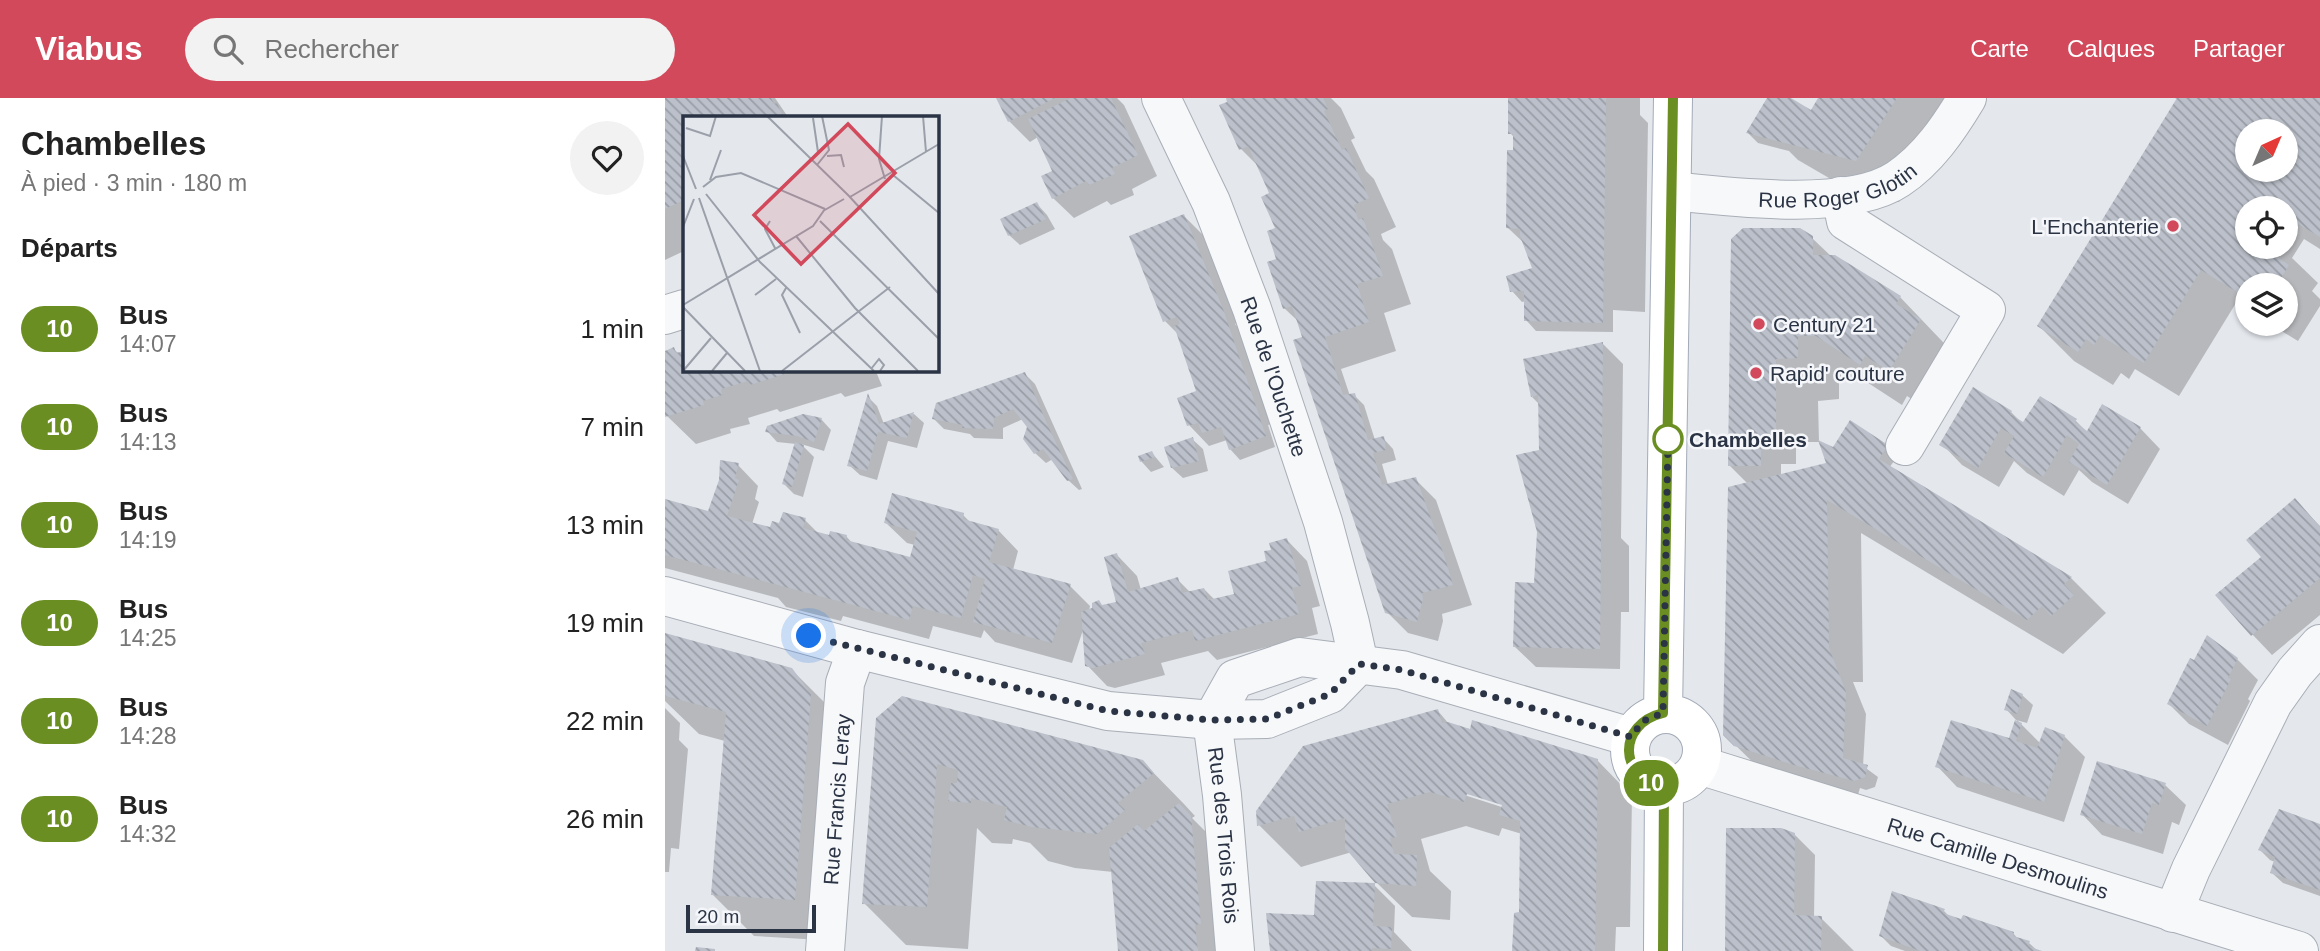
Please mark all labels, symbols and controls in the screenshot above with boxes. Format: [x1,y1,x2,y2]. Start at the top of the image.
search box [185,18,675,81]
text: Viabus [35,30,143,67]
icon: search [209,30,247,68]
text: Rechercher [265,34,399,64]
text: Carte [1970,35,2029,62]
text: Calques [2067,35,2155,62]
text: Partager [2193,35,2285,62]
inset map [683,116,938,371]
north arrow [2235,119,2298,182]
map controls [2235,119,2298,336]
button: heart [570,121,644,195]
text: Chambelles [21,125,206,162]
street label: Rue Roger Glotin [1758,158,1921,211]
text: À pied · 3 min · 180 m [21,170,247,196]
button: locate [2235,196,2298,259]
place label: L'Enchanterie [2031,215,2159,238]
marker: L'Enchanterie [2165,218,2181,234]
text: Départs [21,233,118,263]
button: layers [2235,273,2298,336]
street label: Rue de l'Ouchette [1237,293,1312,460]
text: Bus [119,300,168,330]
place label: Century 21 [1773,313,1876,336]
text: 1 min [580,314,644,344]
text: 10 [46,315,73,342]
marker: Century 21 [1751,316,1767,332]
text: 14:07 [119,331,177,357]
place label: Rapid' couture [1770,362,1905,385]
marker: Rapid' couture [1748,365,1764,381]
text: Bus [119,398,168,428]
text: 7 min [580,412,644,442]
text: 10 [46,413,73,440]
marker: Chambelles [1653,424,1683,454]
place label: Chambelles [1689,428,1807,451]
text: 14:13 [119,429,177,455]
text: Bus [119,496,168,526]
text: 13 min [566,510,644,540]
text: 10 [46,511,73,538]
text: 14:19 [119,527,177,553]
text: Bus [119,594,168,624]
text: 19 min [566,608,644,638]
text: 10 [46,609,73,636]
your location [791,618,826,653]
text: 14:25 [119,625,177,651]
text: Bus [119,692,168,722]
text: 22 min [566,706,644,736]
text: 10 [46,707,73,734]
street label: Rue Francis Leray [818,712,854,886]
text: 14:28 [119,723,177,749]
street label: Rue des Trois Rois [1204,745,1244,925]
line badge: 10 [1619,760,1683,806]
text: 10 [1638,769,1664,796]
text: Bus [119,790,168,820]
text: 26 min [566,804,644,834]
text: 10 [46,805,73,832]
street label: Rue Camille Desmoulins [1885,813,2111,903]
text: 14:32 [119,821,177,847]
scale bar [686,902,815,934]
text: 20 m [697,906,739,927]

